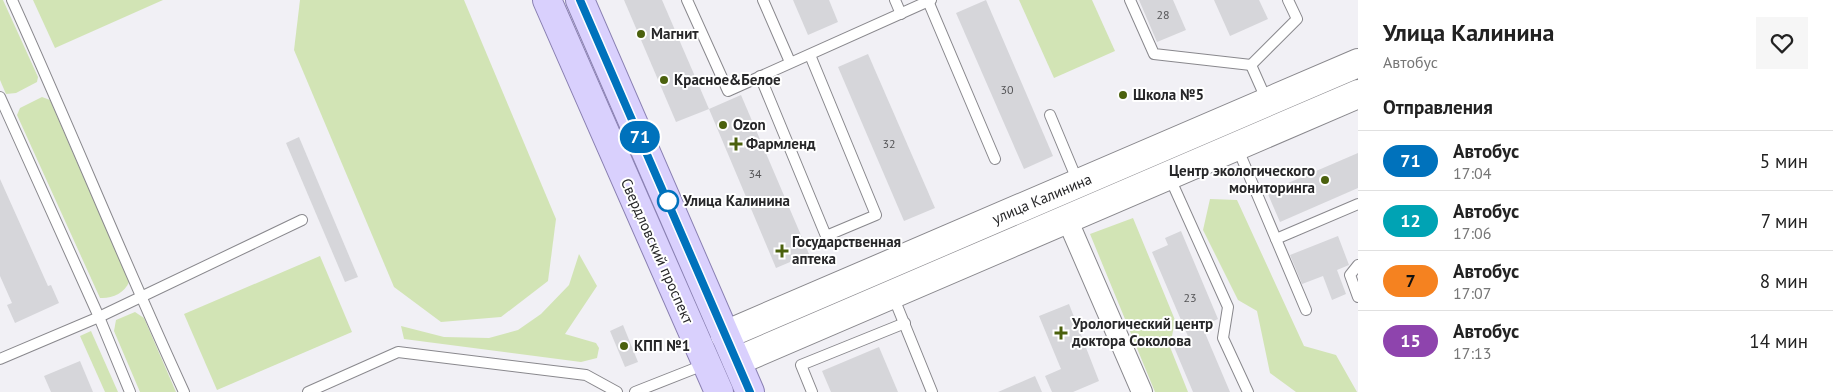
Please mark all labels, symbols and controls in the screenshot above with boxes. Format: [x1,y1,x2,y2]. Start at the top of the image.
house number: 28 [1156,7,1170,22]
text: Улица Калинина [1383,17,1554,48]
button: heart [1756,17,1808,69]
place label: Магнит [651,24,699,43]
marker: Магнит [635,28,647,40]
text: Автобус [1383,52,1438,72]
place label: Красное&Белое [674,70,781,89]
marker: Красное&Белое [658,74,670,86]
house number: 30 [1000,82,1014,97]
place label: Школа №5 [1133,85,1204,104]
marker: Школа №5 [1117,89,1129,101]
text: Отправления [1383,95,1493,119]
place label: Ozon [733,115,766,134]
marker: Ozon [717,119,729,131]
line badge: 71 [618,121,662,153]
text: 71 [630,125,650,148]
place label: Фармленд [746,134,816,153]
house number: 32 [882,136,896,151]
marker: Фармленд [730,138,742,150]
text: Автобус [1453,139,1519,163]
text: 71 [1400,149,1421,172]
text: 5 мин [1760,149,1808,173]
place label: Центр экологического мониторинга [1169,161,1315,197]
text: 17:04 [1453,163,1491,183]
house number: 34 [748,166,762,181]
street label: улица Калинина [989,169,1094,228]
marker: Центр экологического мониторинга [1319,174,1331,186]
street label: Свердловский проспект [617,175,698,327]
marker: Улица Калинина [657,190,679,212]
place label: Улица Калинина [682,191,790,210]
text: Автобус [1453,199,1519,223]
text: 12 [1400,209,1421,232]
text: 7 мин [1761,209,1808,233]
text: 17:06 [1453,223,1491,243]
place label: Государственная аптека [792,232,901,268]
marker: Государственная аптека [776,245,788,257]
text: Автобус [1453,259,1519,283]
text: 7 [1405,269,1416,292]
text: 8 мин [1760,269,1808,293]
text: 17:07 [1453,283,1491,303]
house number: 23 [1183,290,1197,305]
place label: Урологический центр доктора Соколова [1071,314,1213,350]
text: Автобус [1453,319,1519,343]
marker: Урологический центр доктора Соколова [1054,326,1068,340]
text: 15 [1400,329,1421,352]
text: 14 мин [1749,329,1808,353]
place label: КПП №1 [634,336,690,355]
marker: КПП №1 [618,340,630,352]
text: 17:13 [1453,343,1491,363]

